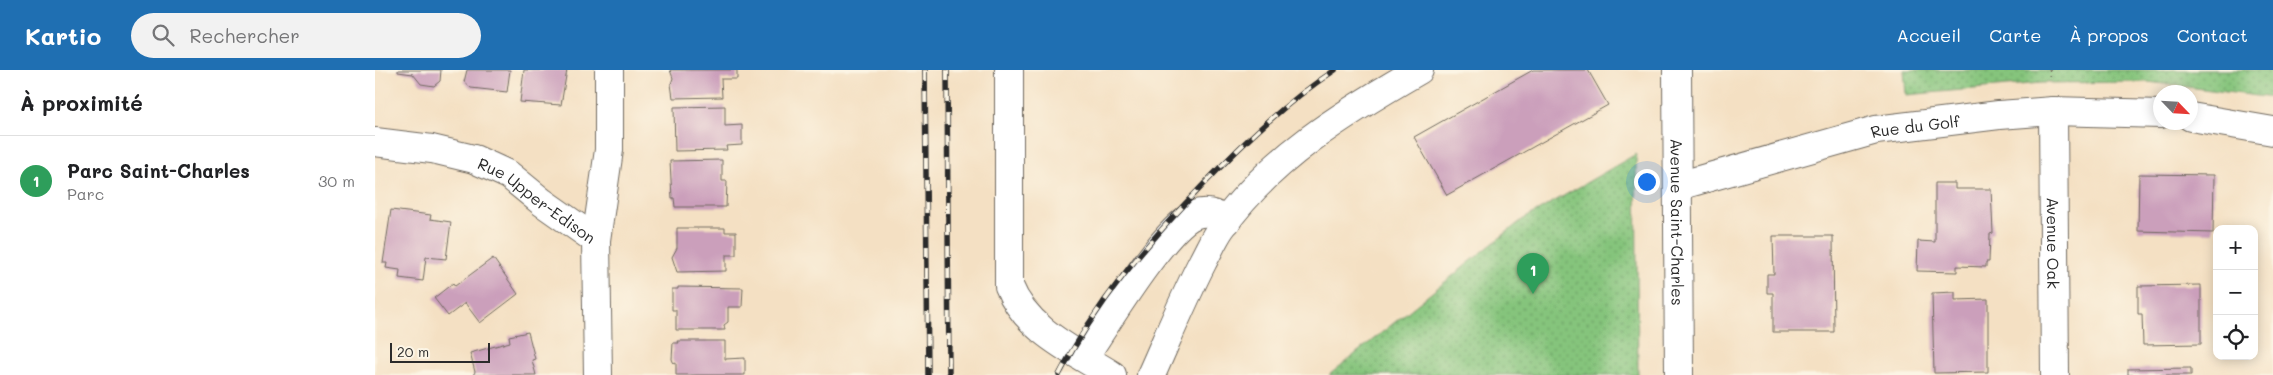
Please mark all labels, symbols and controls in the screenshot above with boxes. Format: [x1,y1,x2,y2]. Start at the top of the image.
search box [131,13,481,58]
text: Kartio [25,20,101,51]
icon: search [149,21,177,49]
text: Rechercher [189,23,300,48]
text: Accueil [1896,23,1961,47]
text: Carte [1989,23,2041,47]
text: À propos [2069,23,2149,47]
text: Contact [2177,23,2248,47]
north arrow [2153,85,2198,130]
text: À proximité [20,89,143,116]
street label: Rue du Golf [1868,109,1962,142]
street label: Avenue Saint-Charles [1667,138,1689,306]
street label: Rue Upper-Edison [475,152,600,247]
text: Parc Saint-Charles [67,158,250,183]
your location [1634,169,1660,195]
text: 1 [32,170,40,191]
text: 30 m [318,170,355,191]
text: Parc [67,183,104,204]
street label: Avenue Oak [2043,197,2065,289]
map controls [2213,225,2258,360]
button: + [2213,225,2258,270]
pin: 1 [1517,253,1549,294]
button: − [2213,270,2258,315]
button: locate [2213,315,2258,360]
scale bar [390,340,490,363]
text: 20 m [397,342,429,361]

